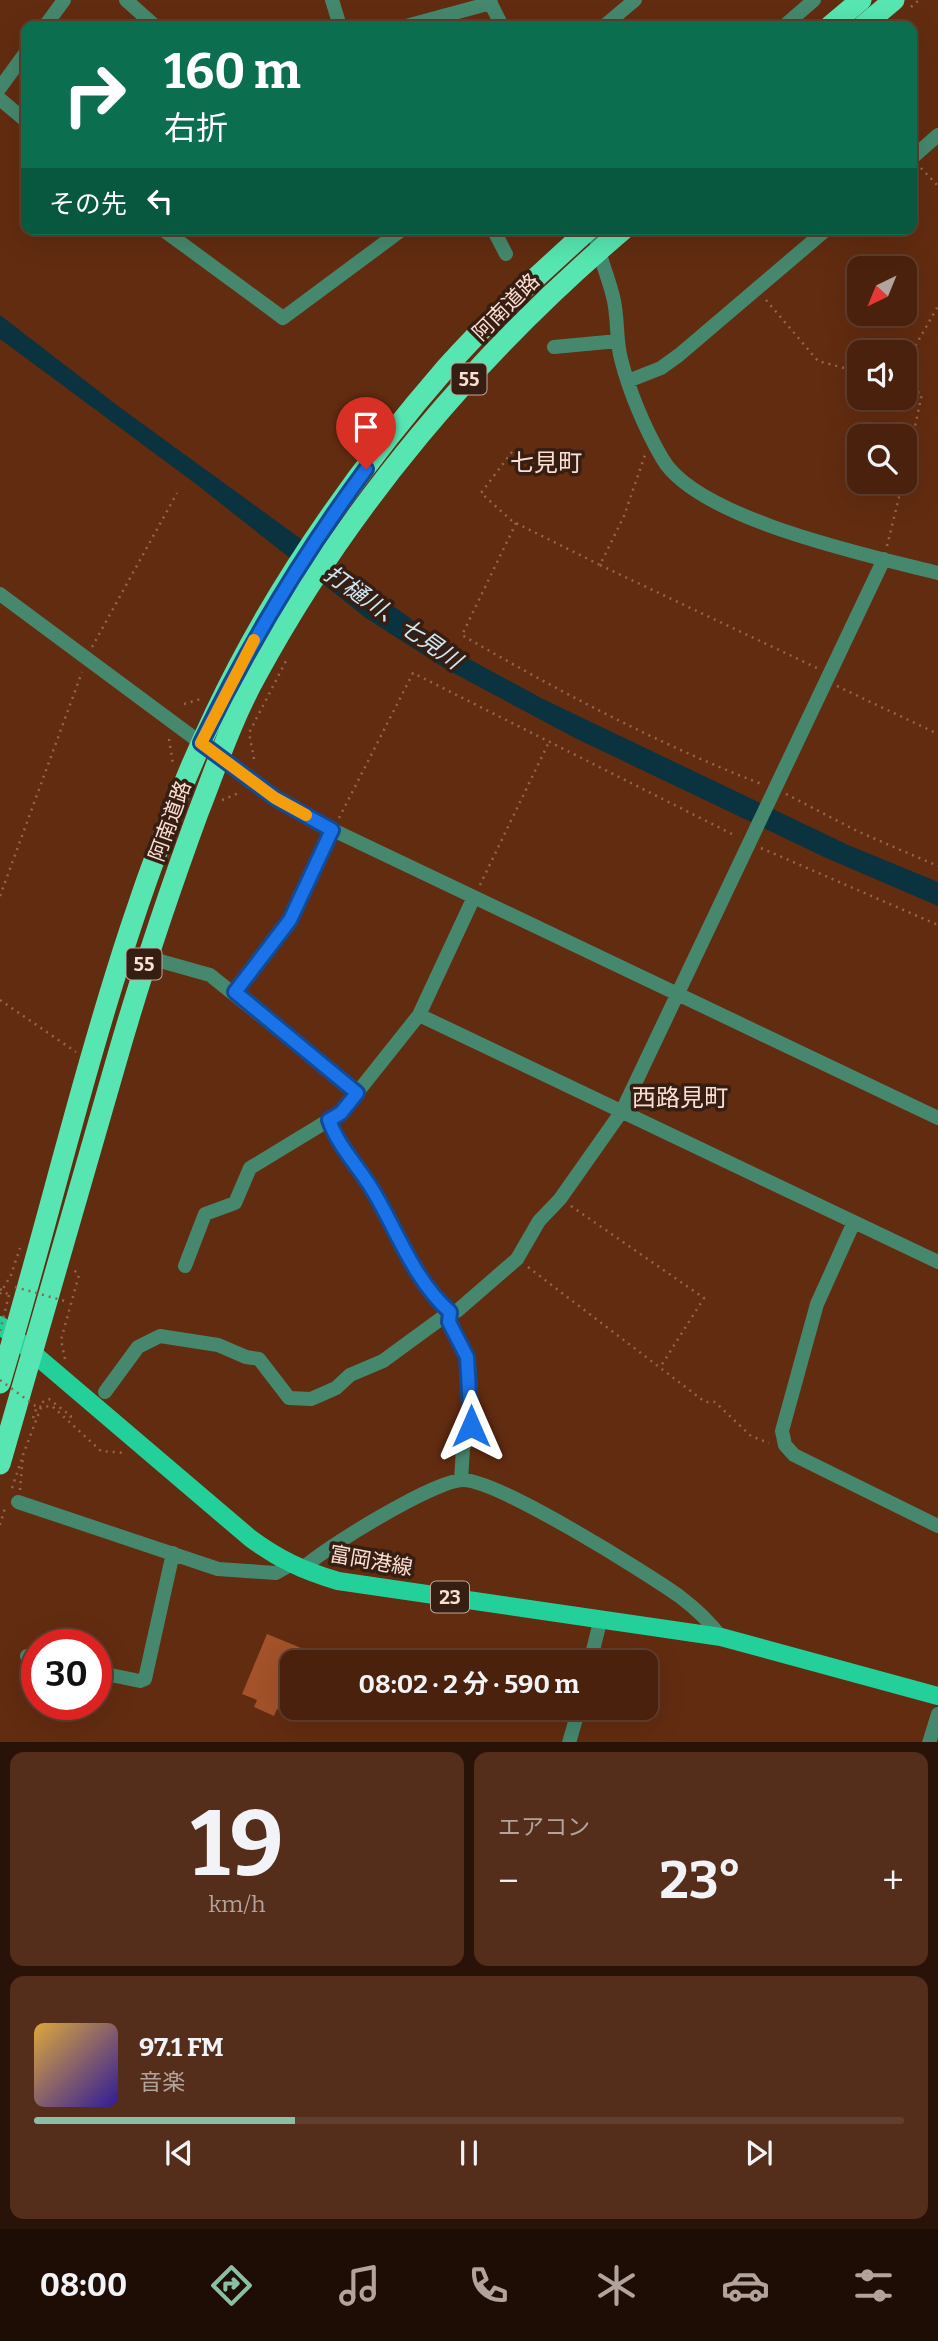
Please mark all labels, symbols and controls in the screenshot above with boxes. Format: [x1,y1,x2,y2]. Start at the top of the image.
text: 160 m [164,42,301,101]
icon: right [49,49,140,140]
text: 右折 [164,109,228,147]
icon: left [141,182,179,220]
text: その先 [49,189,127,220]
north arrow [847,256,917,326]
map controls [847,256,917,494]
street label: 阿南道路 [467,268,545,346]
button: sound [847,340,917,410]
road number: 55 [452,364,486,394]
pin [336,397,396,469]
icon: arrive [347,408,385,446]
button: search [847,424,917,494]
district label: 七見町 [510,449,582,477]
water label: 打樋川、七見川 [319,559,469,676]
street label: 阿南道路 [143,777,197,865]
road number: 55 [127,948,162,980]
district label: 西路見町 [632,1084,728,1112]
position arrow [434,1389,508,1463]
street label: 富岡港線 [327,1541,415,1581]
road number: 23 [431,1582,469,1612]
speed limit sign: 30 [21,1629,112,1720]
text: 08:02 · 2 分 · 590 m [359,1669,579,1700]
text: 19 [190,1790,284,1899]
text: エアコン [498,1813,590,1841]
text: 23° [660,1849,742,1912]
text: − [498,1858,519,1904]
text: + [882,1858,904,1904]
text: km/h [209,1890,265,1918]
text: 97.1 FM [139,2032,224,2063]
text: 音楽 [139,2068,185,2096]
icon: previous [160,2134,198,2172]
icon: pause [450,2134,488,2172]
icon: next [740,2134,778,2172]
icon: directions [207,2261,256,2310]
icon: music [335,2261,384,2310]
icon: phone [464,2261,513,2310]
icon: climate [592,2261,641,2310]
icon: car [721,2261,770,2310]
icon: filters [849,2261,898,2310]
text: 08:00 [40,2266,127,2304]

